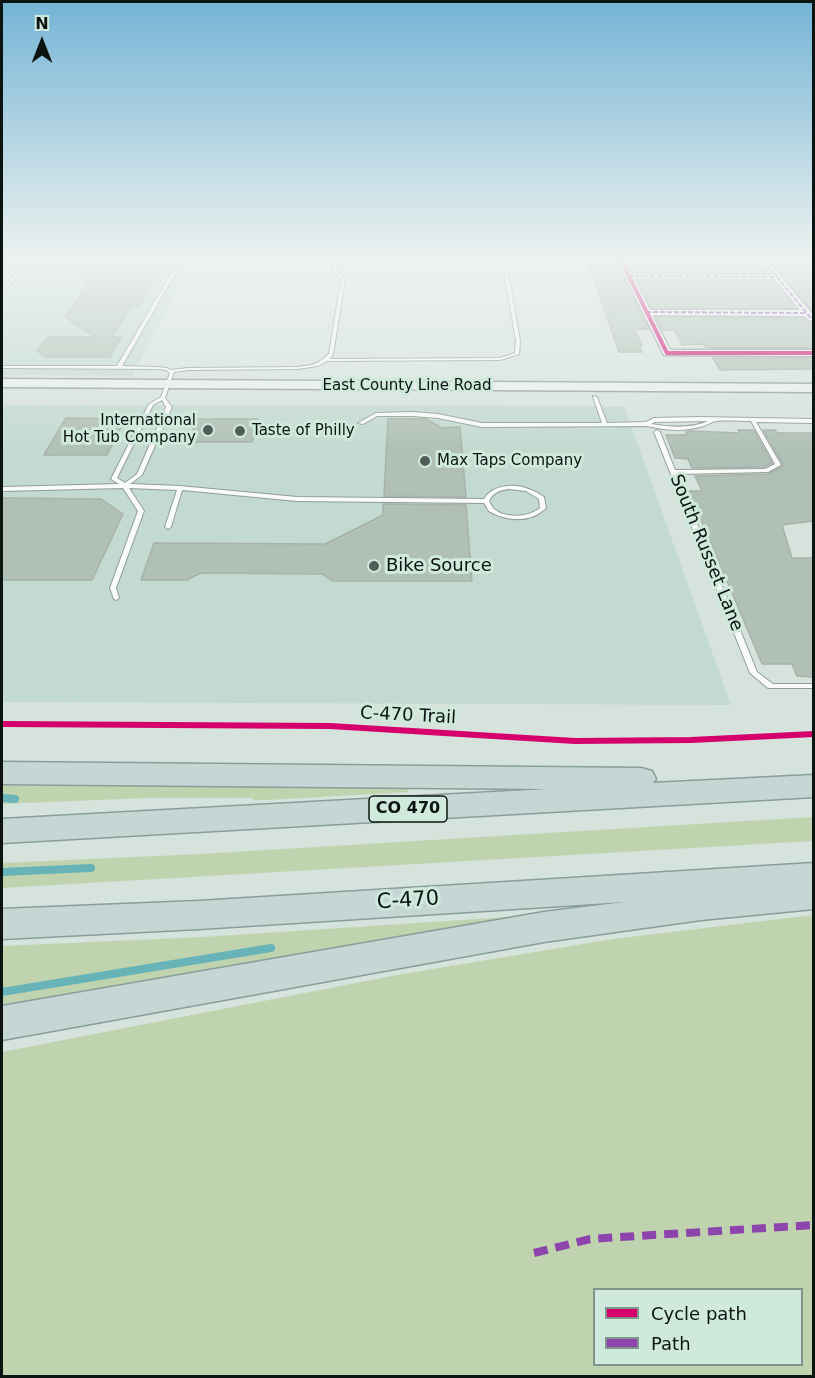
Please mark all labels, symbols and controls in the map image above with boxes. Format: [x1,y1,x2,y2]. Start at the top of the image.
north arrow [12,12,72,72]
text: N [35,14,49,33]
street label: East County Line Road [323,377,491,395]
place label: International Hot Tub Company [63,412,196,447]
place label: Taste of Philly [252,422,355,440]
marker: International Hot Tub Company [201,423,215,437]
marker: Taste of Philly [233,424,247,438]
place label: Max Taps Company [437,452,582,470]
marker: Max Taps Company [418,454,432,468]
street label: South Russet Lane [665,471,747,635]
place label: Bike Source [386,555,492,577]
marker: Bike Source [367,559,381,573]
street label: C-470 Trail [360,703,456,729]
road number: CO 470 [369,796,447,822]
street label: C-470 [376,886,440,916]
legend [593,1288,803,1366]
text: Cycle path [651,1303,747,1324]
text: Path [651,1333,691,1354]

